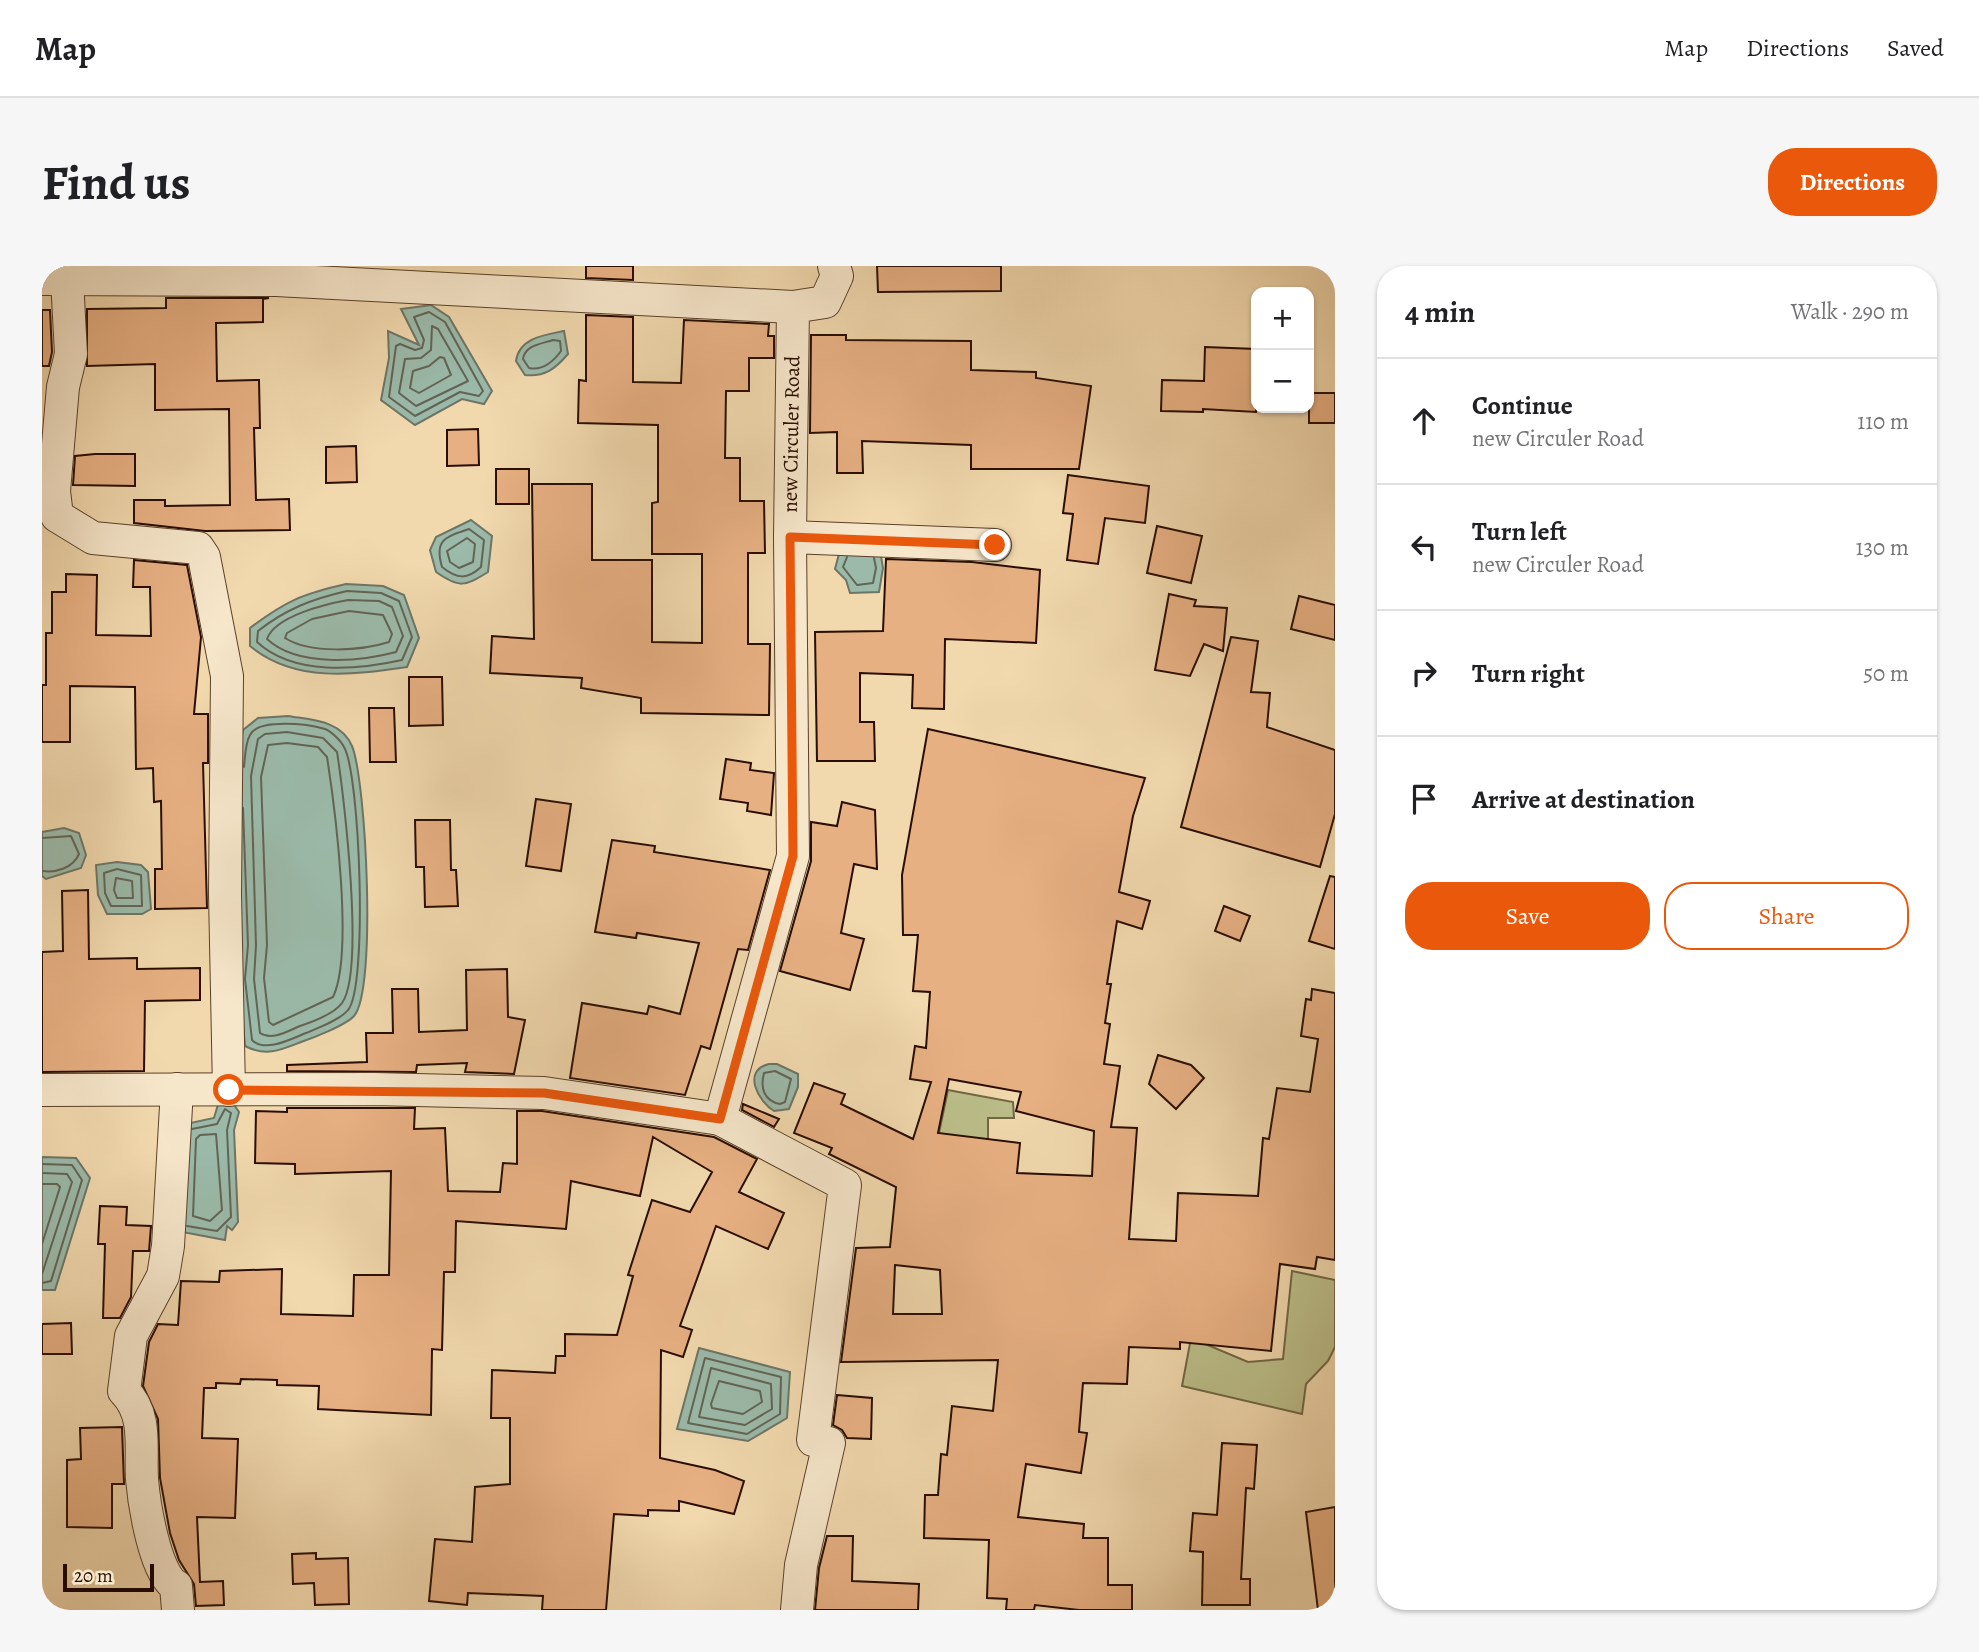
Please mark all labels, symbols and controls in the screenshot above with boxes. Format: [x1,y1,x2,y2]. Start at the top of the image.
text: Map [35,26,96,71]
text: Map [1664,32,1708,64]
text: Directions [1746,32,1849,64]
text: Saved [1887,32,1944,64]
button: Directions [1768,148,1937,216]
text: Find us [42,149,190,216]
map controls [1251,287,1314,413]
button: + [1251,287,1314,350]
text: 4 min [1405,292,1475,332]
text: Walk · 290 m [1791,296,1909,327]
button: − [1251,350,1314,413]
street label: new Circuler Road [776,355,806,513]
text: Continue [1472,388,1573,423]
icon: ahead [1405,402,1443,440]
text: 110 m [1857,406,1909,437]
text: new Circuler Road [1472,423,1644,454]
text: Turn left [1472,514,1567,549]
icon: left [1405,528,1443,566]
route end [979,529,1010,560]
text: 130 m [1856,532,1909,563]
text: new Circuler Road [1472,549,1644,580]
icon: right [1405,654,1443,692]
text: Turn right [1472,656,1585,691]
text: 50 m [1863,658,1909,689]
icon: arrive [1405,780,1443,818]
text: Arrive at destination [1472,782,1695,817]
button: Save [1405,882,1650,950]
button: Share [1664,882,1909,950]
route start [213,1074,244,1105]
scale bar [63,1561,154,1593]
text: 20 m [74,1563,113,1589]

